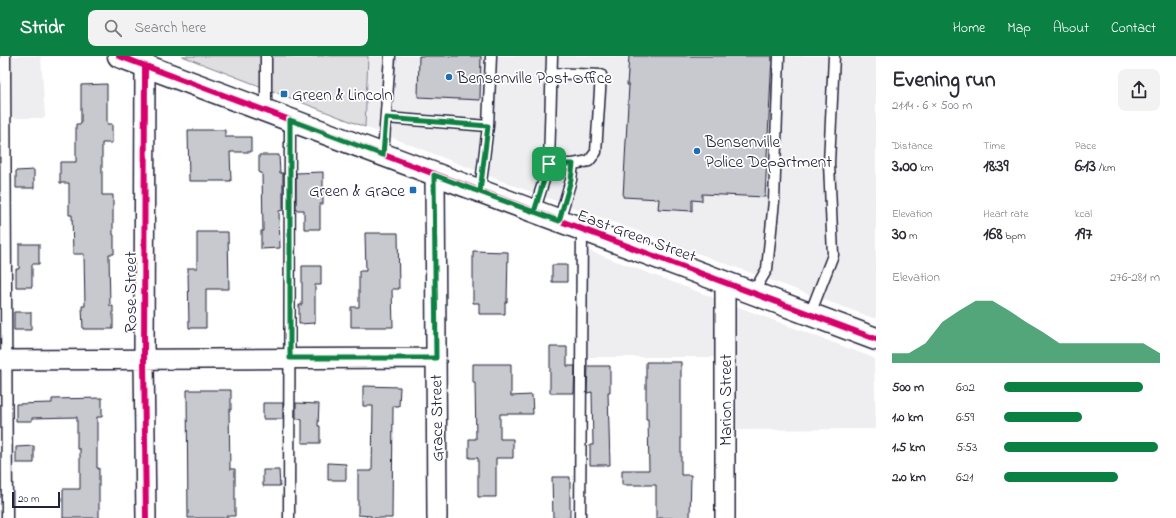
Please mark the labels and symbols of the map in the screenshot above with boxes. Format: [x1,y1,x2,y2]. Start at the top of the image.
place label: Bensenville Post Office [456,66,612,91]
marker: Bensenville Post Office [444,72,454,82]
place label: Green & Lincoln [292,83,393,108]
marker: Green & Lincoln [279,89,289,99]
place label: Bensenville Police Department [704,130,832,175]
marker: Bensenville Police Department [692,146,702,156]
pin [532,147,566,181]
place label: Green & Grace [309,179,405,204]
marker: Green & Grace [408,185,418,195]
street label: East Green Street [574,203,700,270]
street label: Rose Street [119,251,144,333]
street label: Marion Street [714,354,739,446]
street label: Grace Street [424,374,451,462]
scale bar [12,490,60,509]

